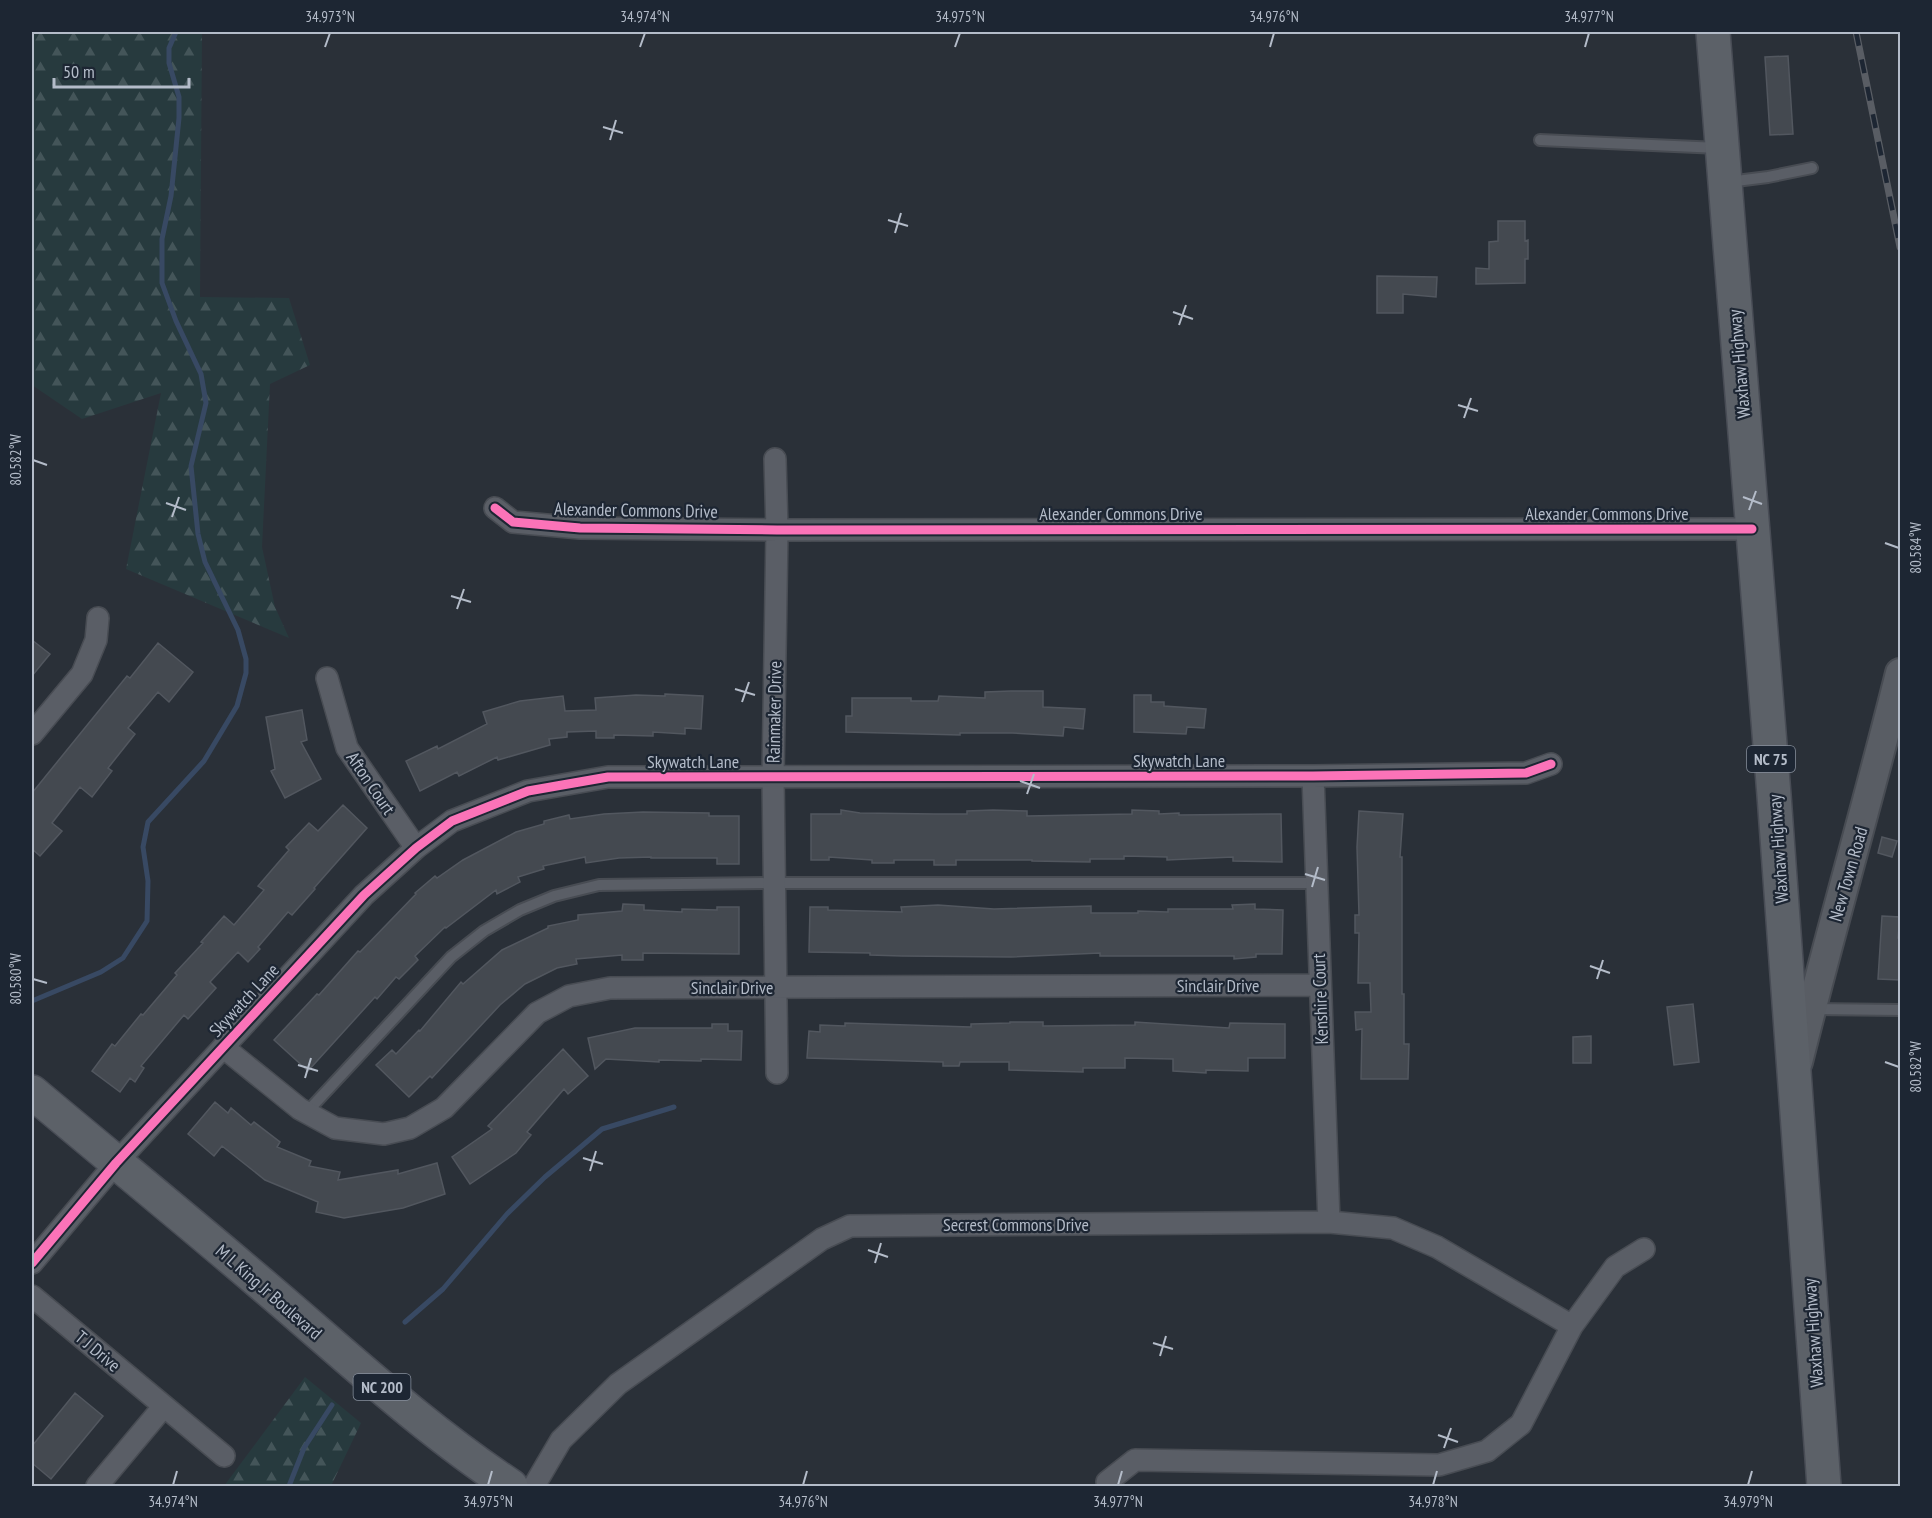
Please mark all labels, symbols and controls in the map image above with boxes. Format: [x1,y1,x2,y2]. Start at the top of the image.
text: 34.973°N [305,7,355,26]
text: 34.974°N [620,7,670,26]
text: 34.975°N [935,7,985,26]
text: 34.976°N [1249,7,1299,26]
text: 34.977°N [1564,7,1614,26]
scale bar [54,51,189,89]
text: 50 m [63,60,95,83]
street label: Waxhaw Highway [1723,308,1755,419]
text: 80.582°W [6,434,25,486]
street label: Alexander Commons Drive [554,497,718,523]
street label: Alexander Commons Drive [1039,502,1203,525]
street label: Alexander Commons Drive [1525,502,1689,525]
text: 80.584°W [1906,522,1925,574]
street label: Rainmaker Drive [762,661,786,763]
road number: NC 75 [1747,746,1795,772]
street label: Afton Court [342,747,400,819]
street label: Skywatch Lane [1133,749,1225,772]
street label: Skywatch Lane [647,750,739,773]
street label: Waxhaw Highway [1763,794,1793,904]
street label: New Town Road [1824,824,1872,924]
text: 80.580°W [6,953,25,1005]
street label: Kenshire Court [1307,953,1333,1045]
street label: Skywatch Lane [204,958,284,1042]
street label: Sinclair Drive [1177,974,1259,997]
street label: Sinclair Drive [691,976,773,999]
text: 80.582°W [1906,1041,1925,1093]
street label: Secrest Commons Drive [943,1213,1089,1236]
street label: M L King Jr Boulevard [211,1239,327,1345]
street label: Waxhaw Highway [1798,1278,1828,1388]
street label: T J Drive [71,1325,125,1377]
road number: NC 200 [354,1374,410,1400]
text: 34.974°N [148,1492,198,1511]
text: 34.975°N [463,1492,513,1511]
text: 34.976°N [778,1492,828,1511]
text: 34.977°N [1093,1492,1143,1511]
text: 34.978°N [1408,1492,1458,1511]
text: 34.979°N [1723,1492,1773,1511]

